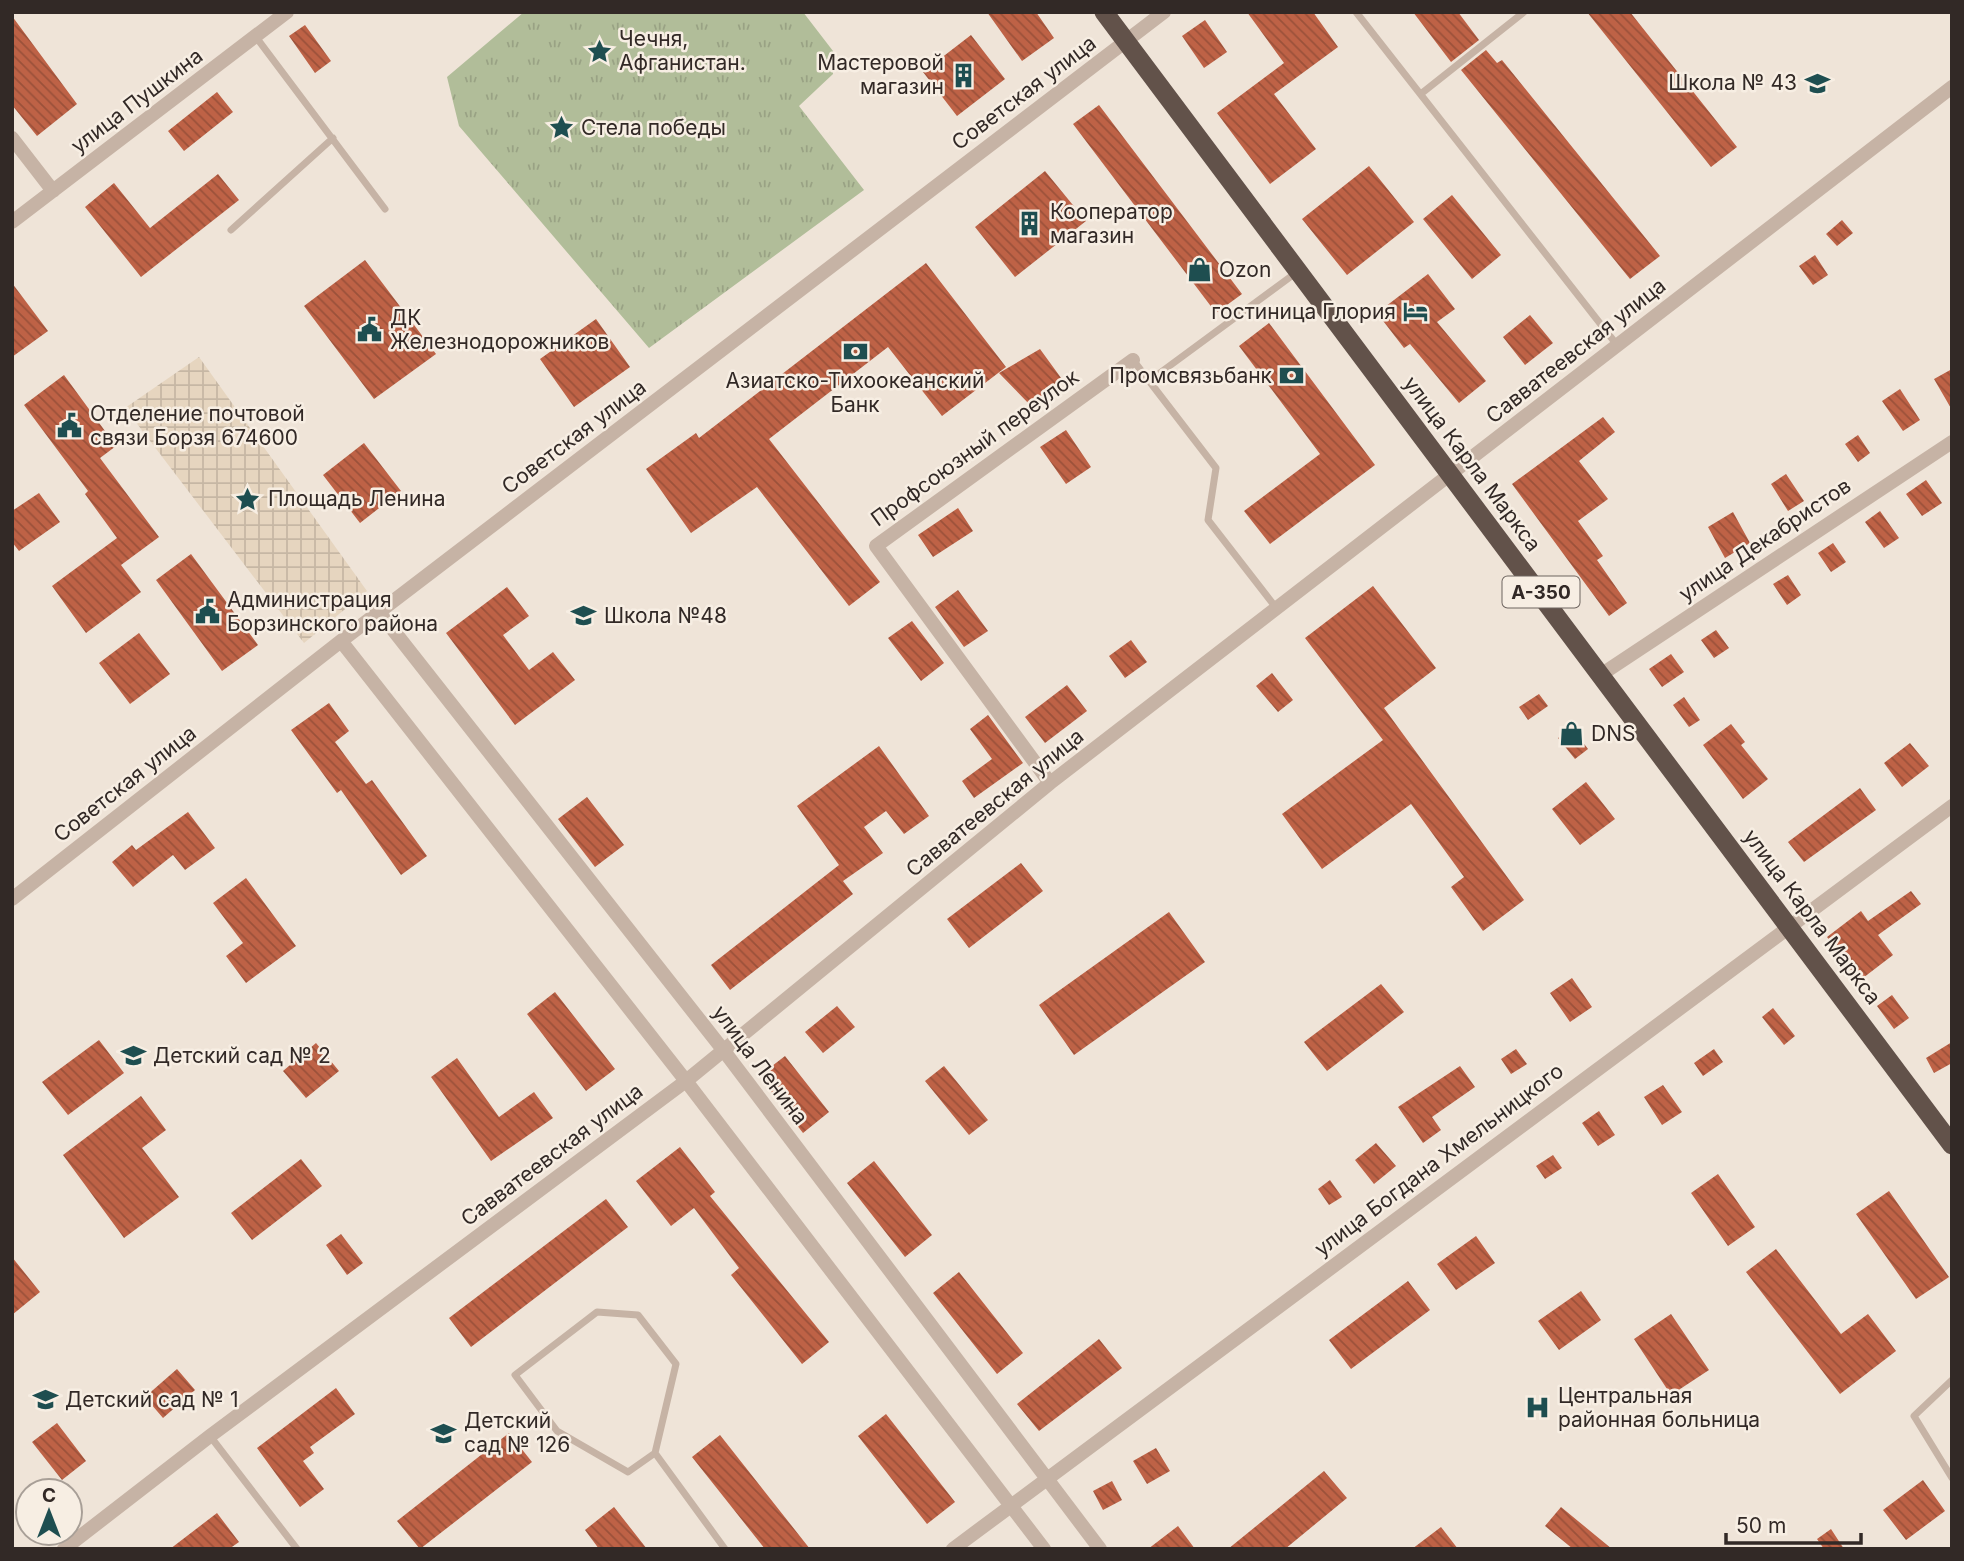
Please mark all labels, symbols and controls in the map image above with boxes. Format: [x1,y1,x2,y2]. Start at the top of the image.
place label: Чечня, Афганистан. [619,26,746,75]
street label: Советская улица [947,30,1101,155]
place icon: Чечня, Афганистан. [585,37,613,65]
street label: улица Пушкина [66,43,207,158]
place label: Мастеровой магазин [817,50,944,99]
building icon: Мастеровой магазин [950,61,978,89]
school or university icon: Школа № 43 [1803,69,1831,97]
place label: Школа № 43 [1668,70,1797,95]
place icon: Стела победы [547,114,575,142]
place label: Стела победы [581,115,726,140]
place label: Кооператор магазин [1050,199,1173,248]
building icon: Кооператор магазин [1016,210,1044,238]
shop icon: Ozon [1185,256,1213,284]
place label: Ozon [1219,257,1271,282]
street label: Савватеевская улица [1481,273,1670,428]
hotel icon: гостиница Глория [1402,298,1430,326]
place label: гостиница Глория [1211,299,1396,324]
place label: ДК Железнодорожников [390,305,610,354]
public building icon: ДК Железнодорожников [356,316,384,344]
bank icon: Азиатско-Тихоокеанский Банк [841,338,869,366]
bank icon: Промсвязьбанк [1278,362,1306,390]
street label: Профсоюзный переулок [866,363,1084,531]
place label: Промсвязьбанк [1109,363,1273,388]
place label: Азиатско-Тихоокеанский Банк [726,368,984,417]
street label: улица Карла Маркса [1398,371,1546,556]
street label: Советская улица [497,374,651,499]
place label: Отделение почтовой связи Борзя 674600 [90,401,305,450]
public building icon: Отделение почтовой связи Борзя 674600 [56,412,84,440]
street label: улица Декабристов [1674,473,1855,606]
place icon: Площадь Ленина [234,485,262,513]
place label: Площадь Ленина [268,486,446,511]
road number: А-350 [1502,576,1580,608]
place label: Администрация Борзинского района [227,587,438,636]
public building icon: Администрация Борзинского района [193,598,221,626]
school or university icon: Школа №48 [570,602,598,630]
place label: Школа №48 [604,603,727,628]
street label: Советская улица [48,720,201,847]
shop icon: DNS [1557,720,1585,748]
place label: DNS [1591,721,1635,746]
street label: Савватеевская улица [901,723,1088,882]
street label: улица Карла Маркса [1738,824,1886,1009]
street label: улица Ленина [708,1000,813,1129]
school or university icon: Детский сад № 2 [119,1042,147,1070]
place label: Детский сад № 2 [153,1043,331,1068]
street label: улица Богдана Хмельницкого [1309,1058,1568,1261]
street label: Савватеевская улица [456,1078,647,1231]
place label: Центральная районная больница [1558,1383,1760,1432]
school or university icon: Детский сад № 1 [31,1386,59,1414]
place label: Детский сад № 1 [65,1387,238,1412]
hospital icon: Центральная районная больница [1524,1394,1552,1422]
place label: Детский сад № 126 [464,1408,570,1457]
school or university icon: Детский сад № 126 [430,1419,458,1447]
north arrow [14,1477,84,1547]
text: С [42,1484,56,1507]
scale bar [1726,1502,1861,1546]
text: 50 m [1736,1513,1786,1538]

